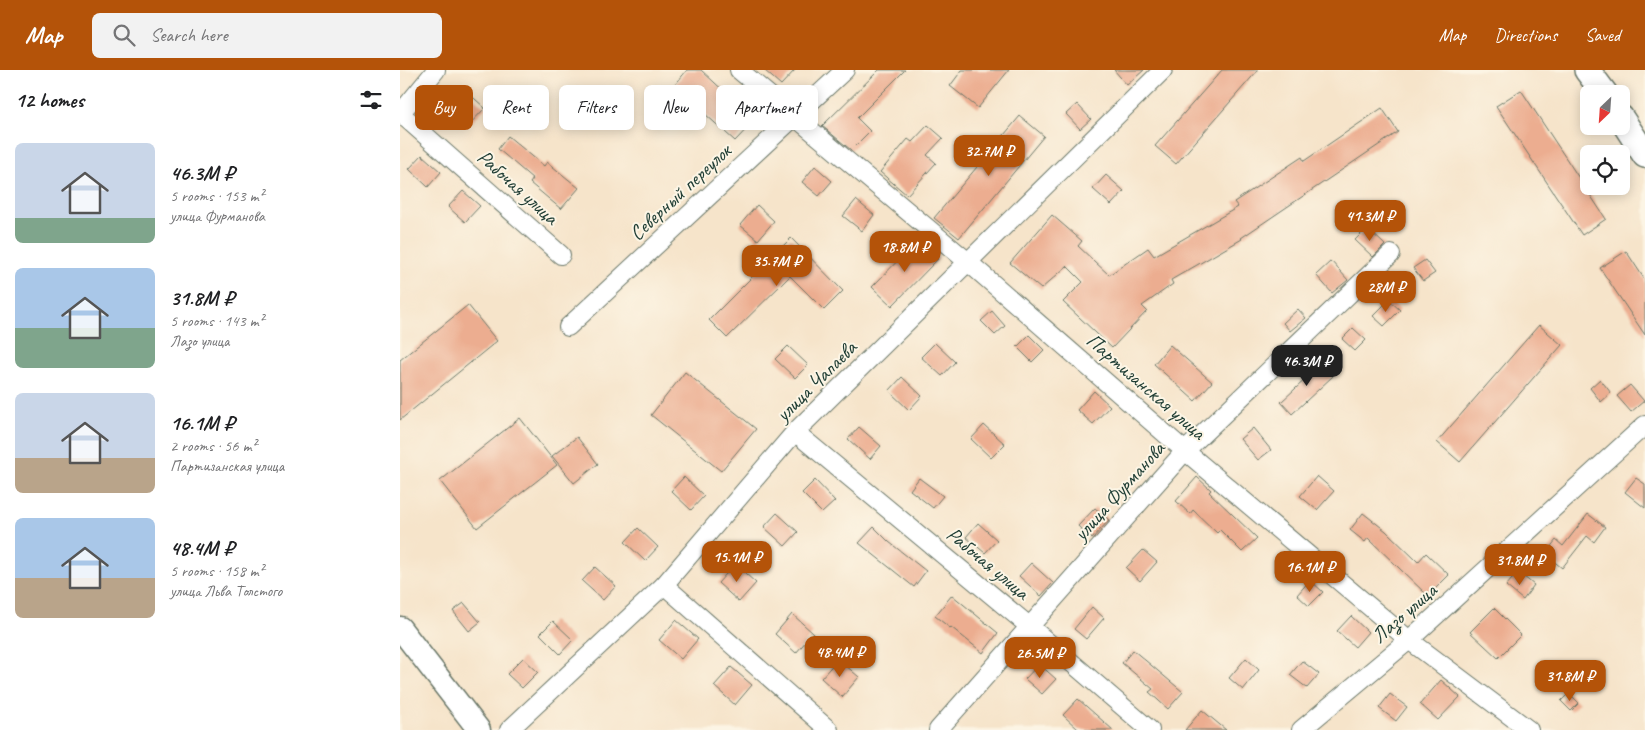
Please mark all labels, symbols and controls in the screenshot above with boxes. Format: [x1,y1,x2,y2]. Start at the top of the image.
search box [92,13,442,58]
text: Map [25,20,62,50]
icon: search [110,21,138,49]
text: Search here [150,23,228,47]
text: Map [1439,24,1466,46]
text: Directions [1494,24,1557,46]
text: Saved [1585,24,1620,46]
chip: Buy [415,85,473,130]
chip: Rent [483,85,549,130]
chip: Filters [559,85,634,130]
chip: New [644,85,706,130]
chip: Apartment [716,85,818,130]
north arrow [1580,85,1630,135]
map controls [1580,85,1630,195]
icon: filters [357,86,385,114]
text: 12 homes [15,87,84,113]
pin: 32.7M ₽ [943,134,1035,177]
street label: Северный переулок [624,137,738,246]
text: 32.7M ₽ [965,141,1013,161]
street label: Рабочая улица [472,144,565,231]
button: locate [1580,145,1630,195]
text: 46.3M ₽ [170,160,234,186]
icon: home [55,163,115,223]
text: 5 rooms · 153 m² [170,186,264,206]
pin: 41.3M ₽ [1324,200,1416,242]
text: улица Фурманова [170,206,265,226]
text: 41.3M ₽ [1346,206,1394,226]
pin: 18.8M ₽ [859,230,951,273]
text: 18.8M ₽ [881,237,929,257]
pin: 35.7M ₽ [731,244,823,287]
text: 35.7M ₽ [753,251,801,271]
pin: 28M ₽ [1351,270,1421,313]
text: 28M ₽ [1367,277,1405,297]
text: 31.8M ₽ [170,285,234,311]
icon: home [55,288,115,348]
text: 5 rooms · 143 m² [170,311,264,331]
street label: Партизанская улица [1081,327,1212,446]
text: Лазо улица [170,331,230,351]
street label: улица Чапаева [769,334,863,428]
pin: 46.3M ₽ [1261,344,1353,387]
text: 46.3M ₽ [1283,351,1331,371]
text: 16.1M ₽ [170,410,234,436]
icon: home [55,413,115,473]
street label: улица Фурманова [1066,435,1172,547]
text: 2 rooms · 56 m² [170,436,256,456]
text: Партизанская улица [170,456,284,476]
street label: Рабочая улица [941,521,1036,606]
text: 48.4M ₽ [170,535,234,561]
icon: home [55,538,115,598]
pin: 15.1M ₽ [691,540,783,583]
pin: 31.8M ₽ [1474,544,1566,586]
text: 15.1M ₽ [713,547,761,567]
pin: 16.1M ₽ [1264,550,1356,593]
text: 31.8M ₽ [1496,550,1544,570]
text: 16.1M ₽ [1286,557,1334,577]
text: 5 rooms · 158 m² [170,561,264,581]
street label: Лазо улица [1366,577,1444,649]
text: улица Льва Толстого [170,581,282,601]
pin: 48.4M ₽ [794,636,886,678]
pin: 26.5M ₽ [994,636,1086,679]
text: 48.4M ₽ [816,642,864,662]
text: 26.5M ₽ [1016,643,1064,663]
pin: 31.8M ₽ [1524,660,1616,702]
text: 31.8M ₽ [1546,666,1594,686]

